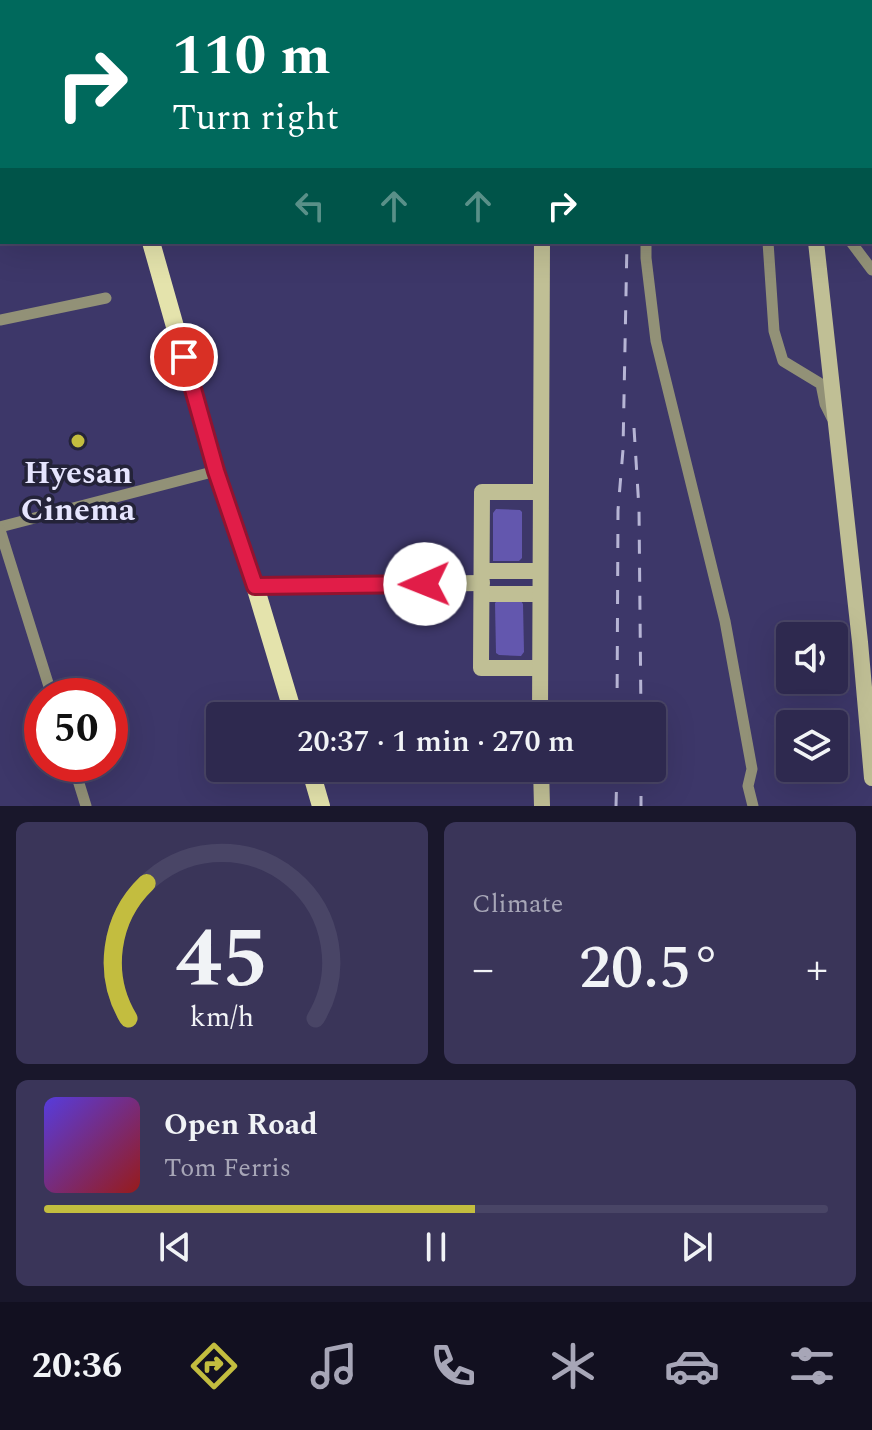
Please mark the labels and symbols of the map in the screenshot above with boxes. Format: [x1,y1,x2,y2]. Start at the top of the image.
pin [150,323,218,391]
marker: Hyesan Cinema [69,432,87,450]
place label: Hyesan Cinema [21,449,136,535]
position arrow [383,542,467,626]
speed limit sign: 50 [24,678,128,782]

